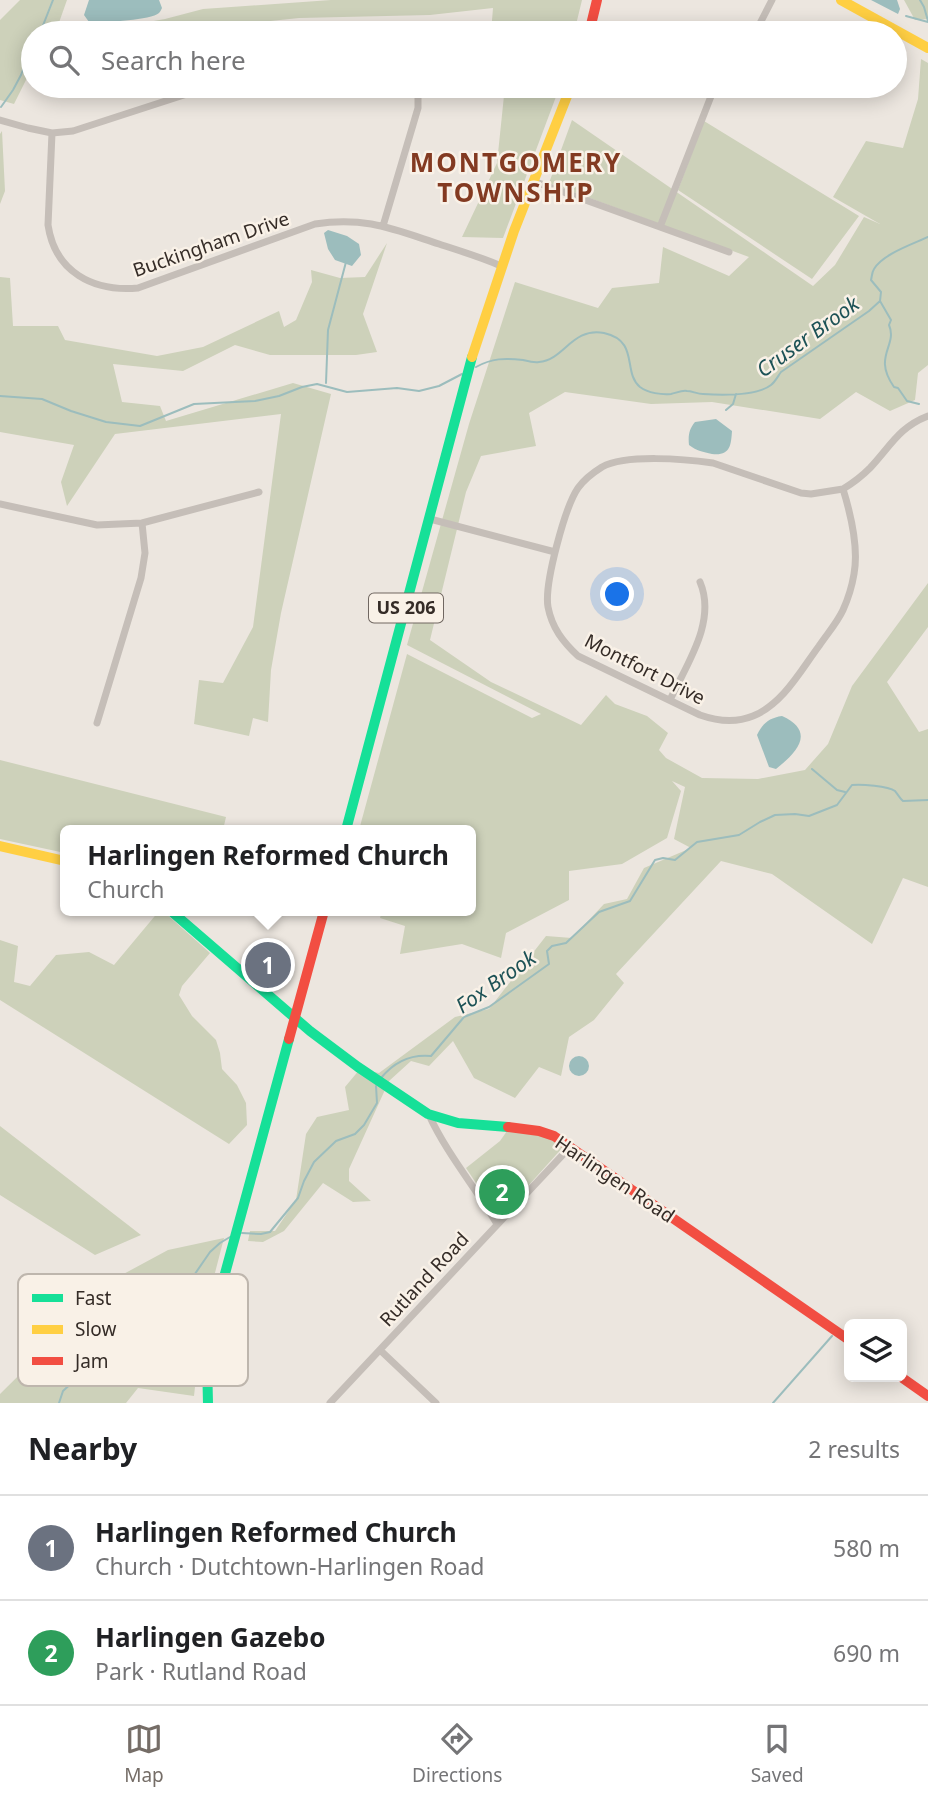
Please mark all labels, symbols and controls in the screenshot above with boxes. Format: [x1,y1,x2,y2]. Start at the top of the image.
search box [21,21,907,98]
icon: search [45,41,83,79]
text: Search here [101,42,246,78]
district label: MONTGOMERY TOWNSHIP [410,144,622,210]
street label: Buckingham Drive [129,205,293,283]
water label: Cruser Brook [750,288,866,383]
your location [600,577,634,611]
road number: US 206 [369,594,443,622]
street label: Montfort Drive [580,627,710,711]
popup [60,825,476,916]
text: Harlingen Reformed Church [87,837,449,873]
text: Church [87,873,164,905]
pin: 1 [245,939,291,991]
water label: Fox Brook [450,942,542,1019]
street label: Harlingen Road [550,1129,680,1229]
pin: 2 [479,1166,525,1218]
street label: Rutland Road [374,1226,474,1332]
legend [18,1274,248,1386]
text: Fast [75,1285,112,1311]
text: Slow [75,1316,116,1342]
map controls [844,1319,907,1382]
button: layers [844,1319,907,1382]
text: Jam [73,1348,109,1374]
text: Nearby [28,1428,137,1469]
text: 2 results [808,1433,900,1465]
text: Harlingen Reformed Church [95,1514,457,1550]
text: 1 [44,1532,58,1564]
text: 580 m [833,1532,900,1564]
text: Church · Dutchtown-Harlingen Road [95,1550,485,1582]
text: Harlingen Gazebo [95,1619,326,1655]
text: 2 [44,1637,58,1669]
text: 690 m [833,1637,900,1669]
text: Park · Rutland Road [95,1655,307,1687]
tab: Map [124,1720,164,1788]
tab: Directions [412,1720,502,1788]
tab: Saved [751,1720,804,1788]

